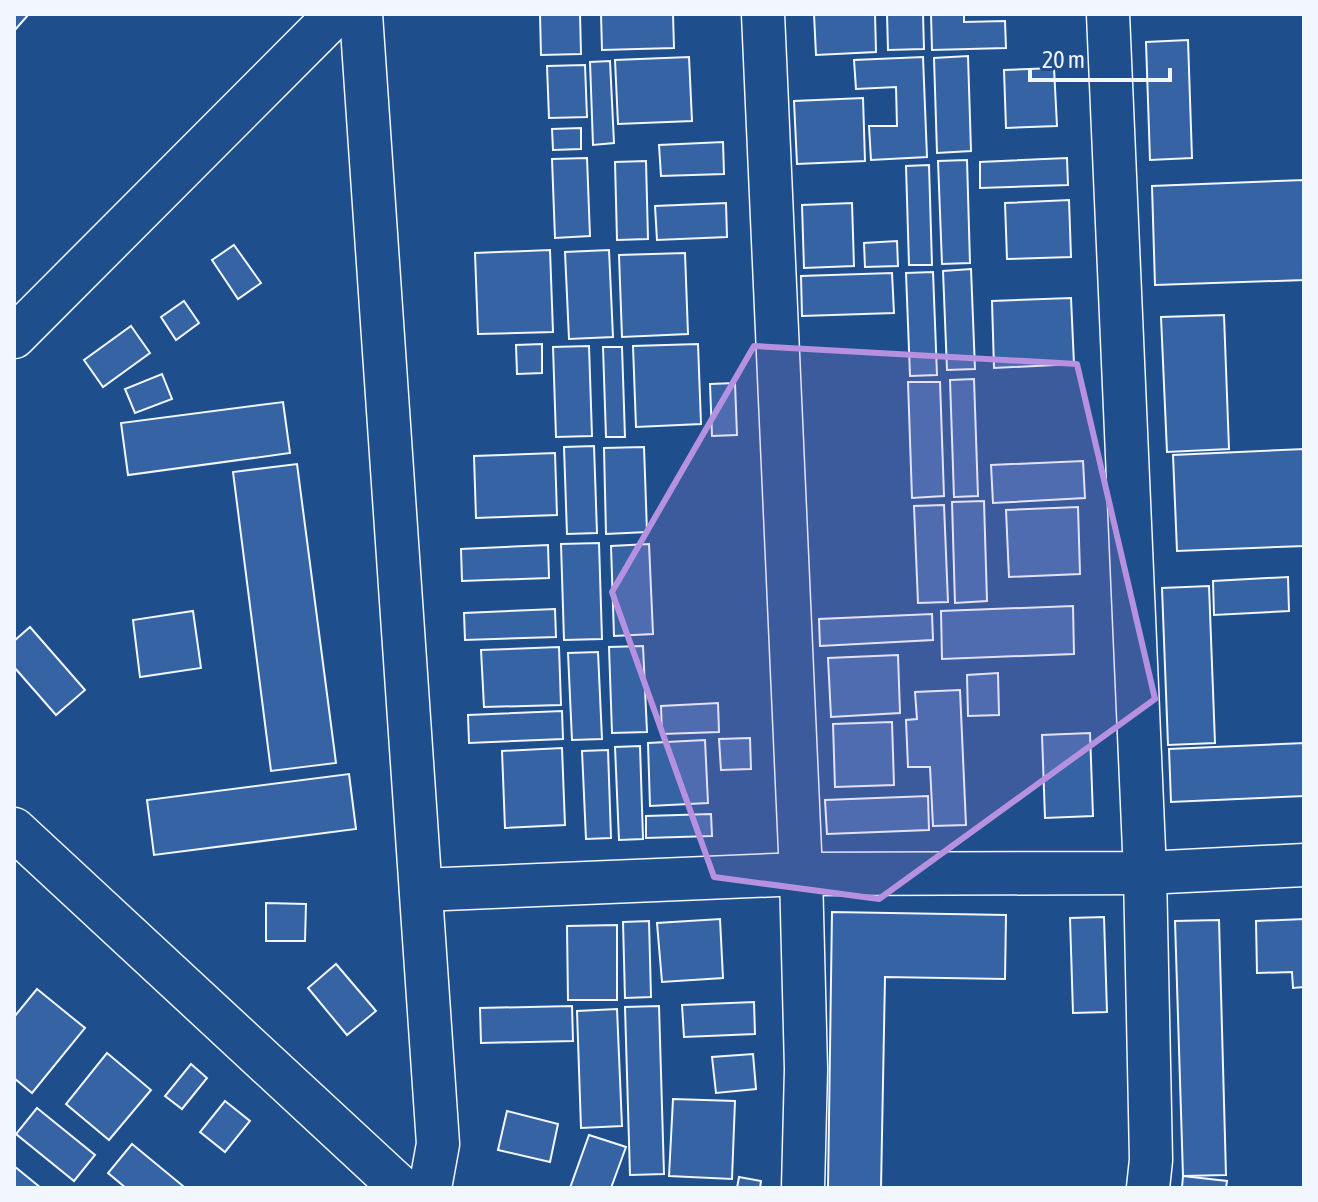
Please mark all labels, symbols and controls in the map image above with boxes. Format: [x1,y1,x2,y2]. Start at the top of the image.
scale bar [1030,32,1170,82]
text: 20 m [1042,46,1085,73]

